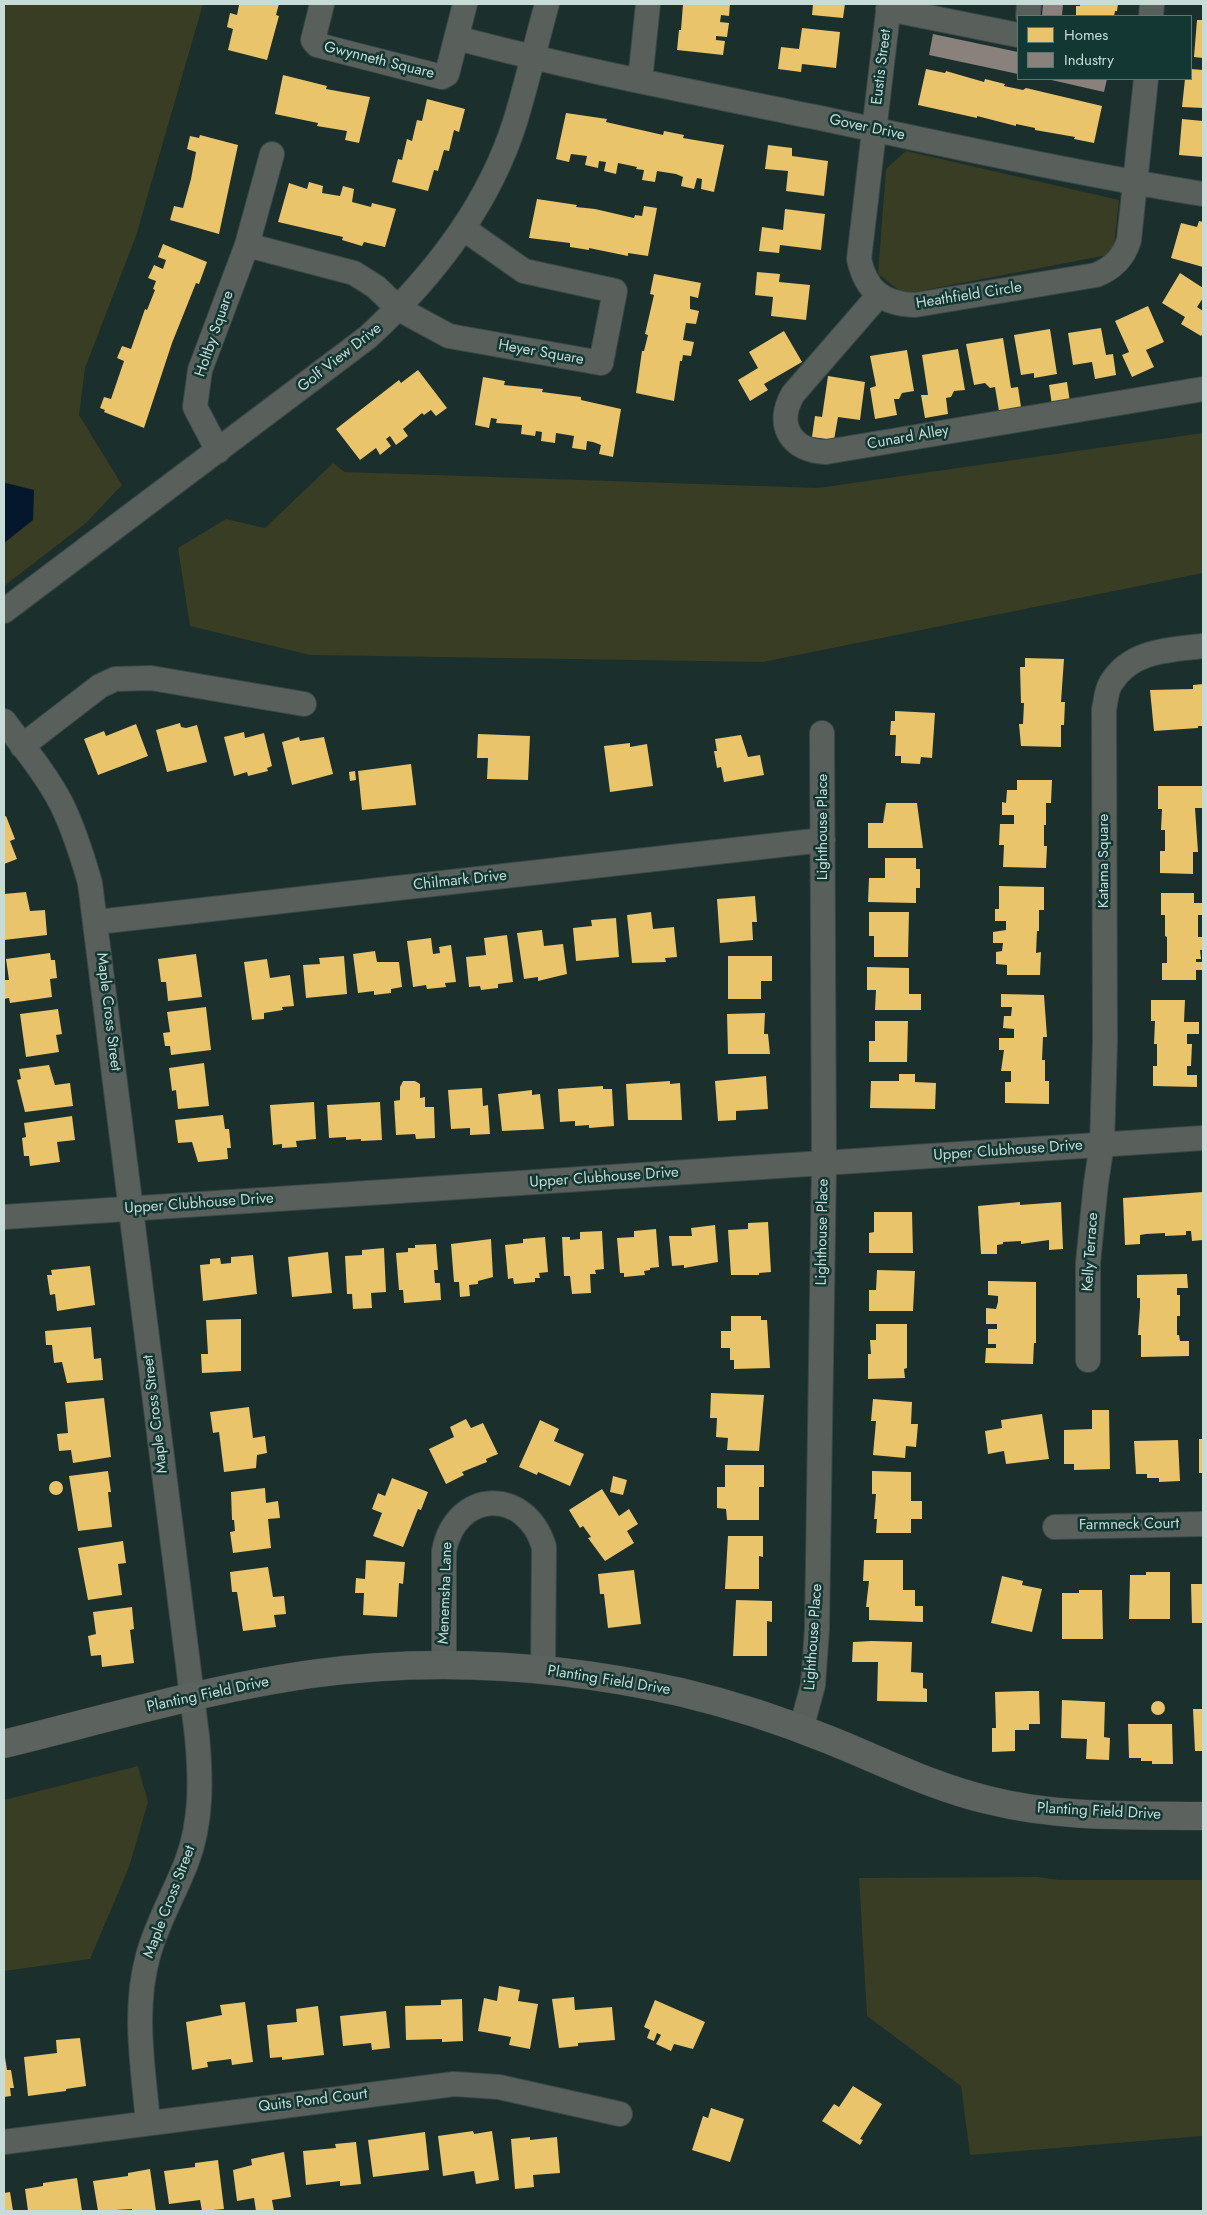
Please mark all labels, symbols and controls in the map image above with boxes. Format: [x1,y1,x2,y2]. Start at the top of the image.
legend [1017,15,1192,80]
text: Homes [1064,24,1108,46]
street label: Eustis Street [868,28,896,106]
street label: Gwynneth Square [322,39,436,83]
text: Industry [1064,49,1114,71]
street label: Gover Drive [828,111,906,145]
street label: Heathfield Circle [915,279,1023,313]
street label: Holtby Square [192,289,238,379]
street label: Golf View Drive [295,320,385,396]
street label: Heyer Square [497,337,585,369]
street label: Cunard Alley [866,422,950,454]
street label: Lighthouse Place [814,774,832,880]
street label: Katama Square [1095,814,1113,908]
street label: Chilmark Drive [412,867,508,895]
street label: Maple Cross Street [92,952,124,1072]
street label: Upper Clubhouse Drive [933,1137,1083,1165]
street label: Upper Clubhouse Drive [529,1164,679,1192]
street label: Lighthouse Place [813,1179,833,1285]
street label: Upper Clubhouse Drive [124,1190,274,1218]
street label: Kelly Terrace [1079,1212,1103,1292]
street label: Maple Cross Street [140,1354,172,1474]
street label: Farmneck Court [1079,1515,1179,1535]
street label: Menemsha Lane [435,1542,457,1644]
street label: Lighthouse Place [801,1583,827,1691]
street label: Planting Field Drive [546,1662,672,1700]
street label: Planting Field Drive [145,1673,271,1717]
street label: Planting Field Drive [1037,1800,1161,1824]
street label: Maple Cross Street [140,1843,200,1961]
street label: Quits Pond Court [257,2085,369,2117]

